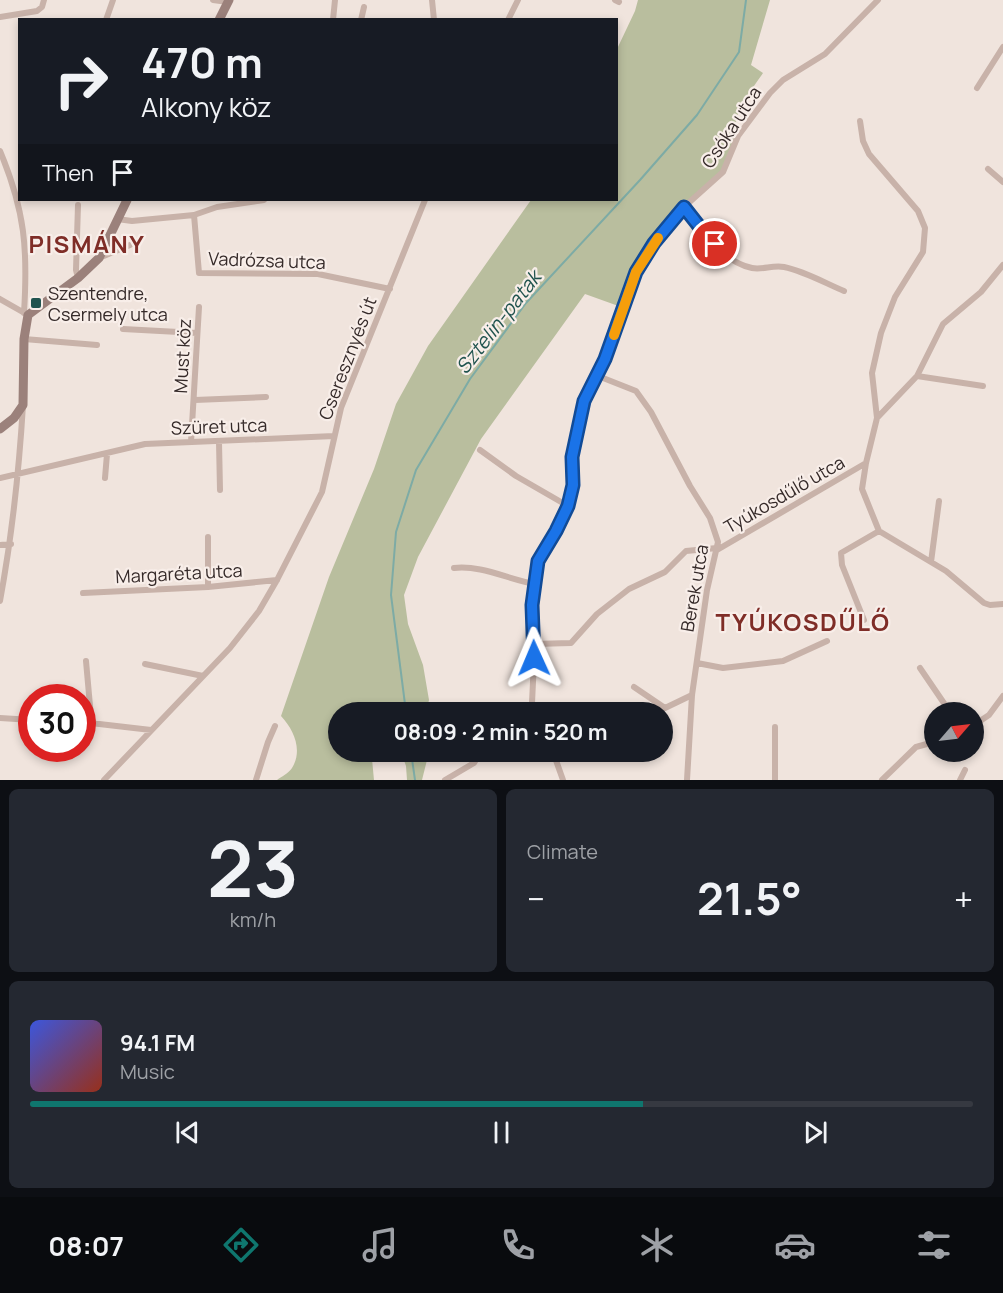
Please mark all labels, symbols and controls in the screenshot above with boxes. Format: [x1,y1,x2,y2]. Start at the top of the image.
text: 470 m [141,33,263,91]
icon: right [42,42,120,120]
street label: Csóka utca [696,81,766,173]
text: Alkony köz [141,88,272,125]
icon: arrive [106,156,139,189]
text: Then [42,158,94,188]
pin [689,218,740,269]
district label: PISMÁNY [29,227,145,260]
icon: arrive [698,227,731,260]
street label: Vadrózsa utca [208,246,326,274]
water label: Sztelin-patak [449,262,549,379]
place label: Szentendre, Csermely utca [48,281,168,326]
street label: Cseresznyés út [313,293,381,423]
marker: Szentendre, Csermely utca [29,296,43,310]
street label: Must köz [168,318,196,394]
street label: Szüret utca [170,412,268,440]
street label: Tyúkosdűlő utca [719,450,849,538]
street label: Berek utca [675,542,713,634]
street label: Margaréta utca [115,558,243,588]
district label: TYÚKOSDŰLŐ [715,605,891,638]
position arrow [502,626,566,690]
speed limit sign: 30 [18,684,96,762]
north arrow [924,702,984,762]
map controls [924,702,984,762]
text: 08:09 · 2 min · 520 m [393,717,608,747]
text: 23 [207,814,299,920]
text: Climate [527,838,598,865]
text: 21.5° [697,867,802,929]
text: − [527,876,545,921]
text: + [954,876,973,921]
text: km/h [230,906,276,933]
text: 94.1 FM [120,1028,195,1058]
text: Music [120,1058,175,1085]
icon: previous [171,1116,204,1149]
icon: pause [485,1116,518,1149]
icon: next [799,1116,832,1149]
icon: directions [220,1224,262,1266]
icon: music [359,1224,401,1266]
icon: phone [497,1224,539,1266]
icon: climate [636,1224,678,1266]
icon: car [774,1224,816,1266]
icon: filters [913,1224,955,1266]
text: 08:07 [48,1227,124,1264]

